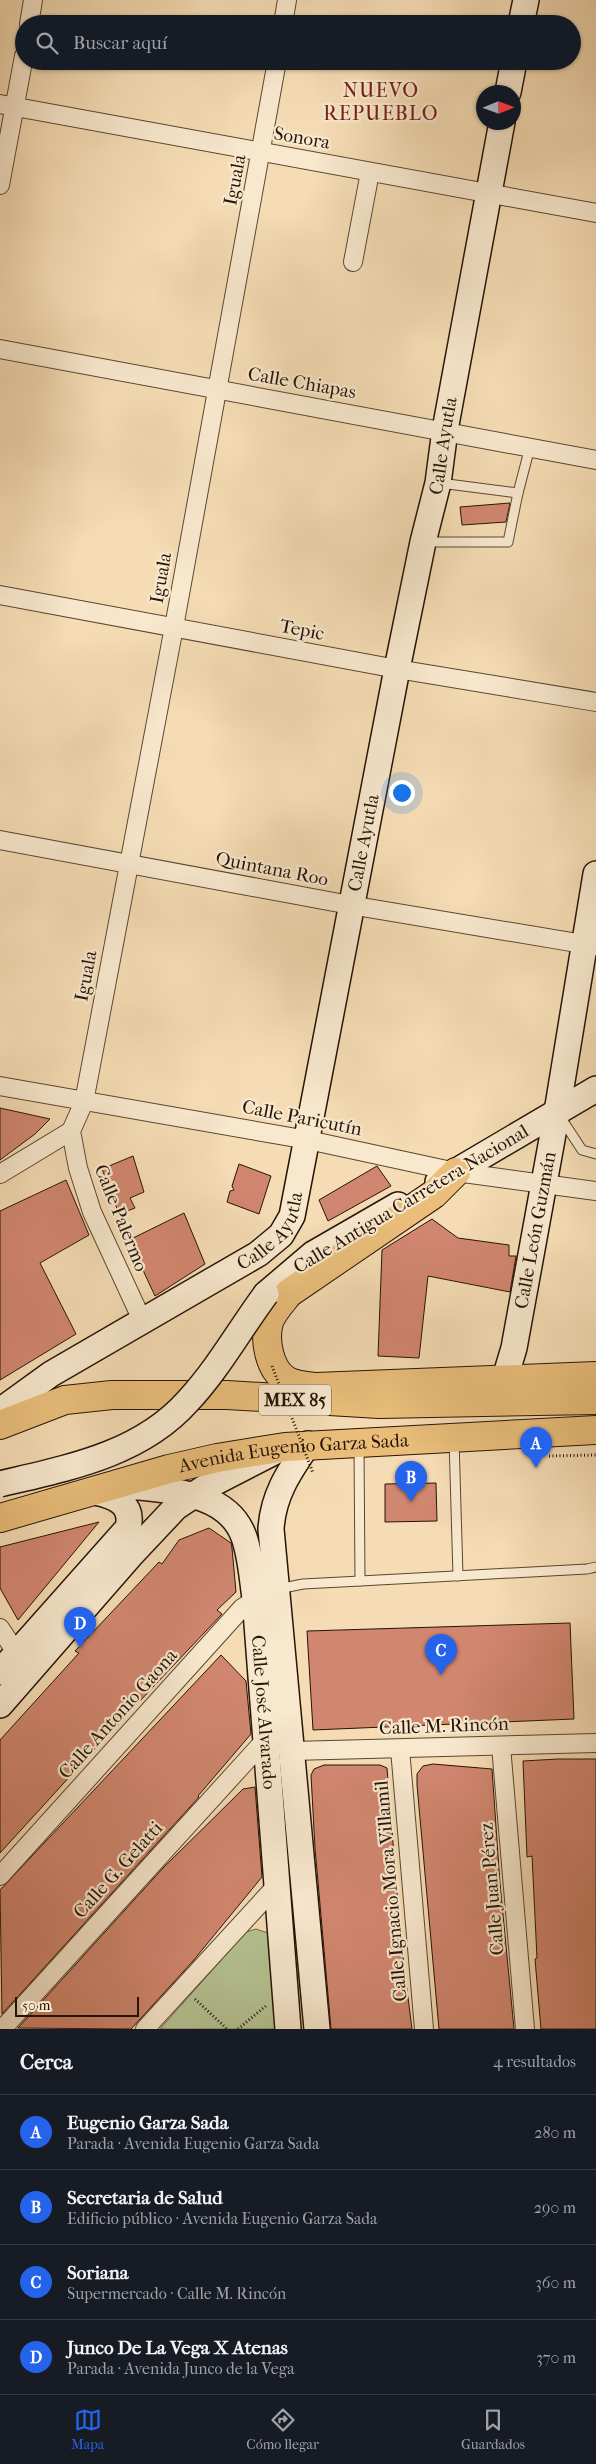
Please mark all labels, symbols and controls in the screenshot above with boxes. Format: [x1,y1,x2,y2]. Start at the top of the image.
search box [15,15,581,70]
icon: search [33,29,61,57]
text: Buscar aquí [73,32,167,54]
district label: NUEVO REPUEBLO [323,79,439,125]
north arrow [476,85,521,130]
street label: Sonora [272,122,332,154]
street label: Iguala [219,152,251,207]
street label: Calle Chiapas [246,363,358,403]
street label: Calle Ayutla [424,395,462,497]
street label: Iguala [146,551,176,605]
street label: Tepic [278,615,326,645]
your location [389,780,415,806]
street label: Calle Ayutla [344,792,384,893]
street label: Quintana Roo [214,847,330,891]
street label: Iguala [70,948,102,1003]
street label: Calle Paricutín [240,1096,364,1140]
street label: Calle Antigua Carretera Nacional [289,1120,533,1278]
street label: Calle León Guzmán [510,1150,561,1311]
street label: Calle Palermo [90,1161,153,1275]
street label: Calle Ayutla [233,1190,307,1275]
road number: MEX 85 [259,1384,331,1416]
pin: A [520,1427,552,1468]
street label: Avenida Eugenio Garza Sada [175,1429,409,1478]
pin: B [395,1461,427,1502]
pin: D [64,1607,96,1648]
street label: Calle José Alvarado [247,1634,281,1790]
pin: C [425,1634,457,1675]
street label: Calle Antonio Gaona [54,1645,182,1783]
street label: Calle M. Rincón [379,1713,509,1739]
street label: Calle Ignacio Mora Villamil [370,1780,412,2002]
street label: Calle G. Gelatti [69,1817,167,1923]
street label: Calle Juan Pérez [475,1822,509,1956]
scale bar [15,1994,139,2017]
text: 50 m [22,1997,50,2014]
text: Cerca [20,2050,72,2074]
text: 4 resultados [493,2052,576,2071]
text: Eugenio Garza Sada [67,2112,228,2134]
text: A [31,2123,41,2142]
text: 280 m [534,2123,576,2142]
text: Parada · Avenida Eugenio Garza Sada [67,2134,319,2153]
text: Secretaria de Salud [67,2187,223,2209]
text: B [31,2198,41,2217]
text: 290 m [534,2198,576,2217]
text: Edificio público · Avenida Eugenio Garza Sada [67,2209,377,2228]
text: Soriana [67,2262,129,2284]
text: C [31,2273,41,2292]
text: 360 m [535,2273,576,2292]
text: Supermercado · Calle M. Rincón [67,2284,286,2303]
text: Junco De La Vega X Atenas [67,2337,288,2359]
text: D [30,2348,42,2367]
text: 370 m [536,2348,576,2367]
text: Parada · Avenida Junco de la Vega [67,2359,295,2378]
tab: Mapa [71,2406,104,2453]
tab: Cómo llegar [246,2406,319,2453]
tab: Guardados [461,2406,525,2453]

